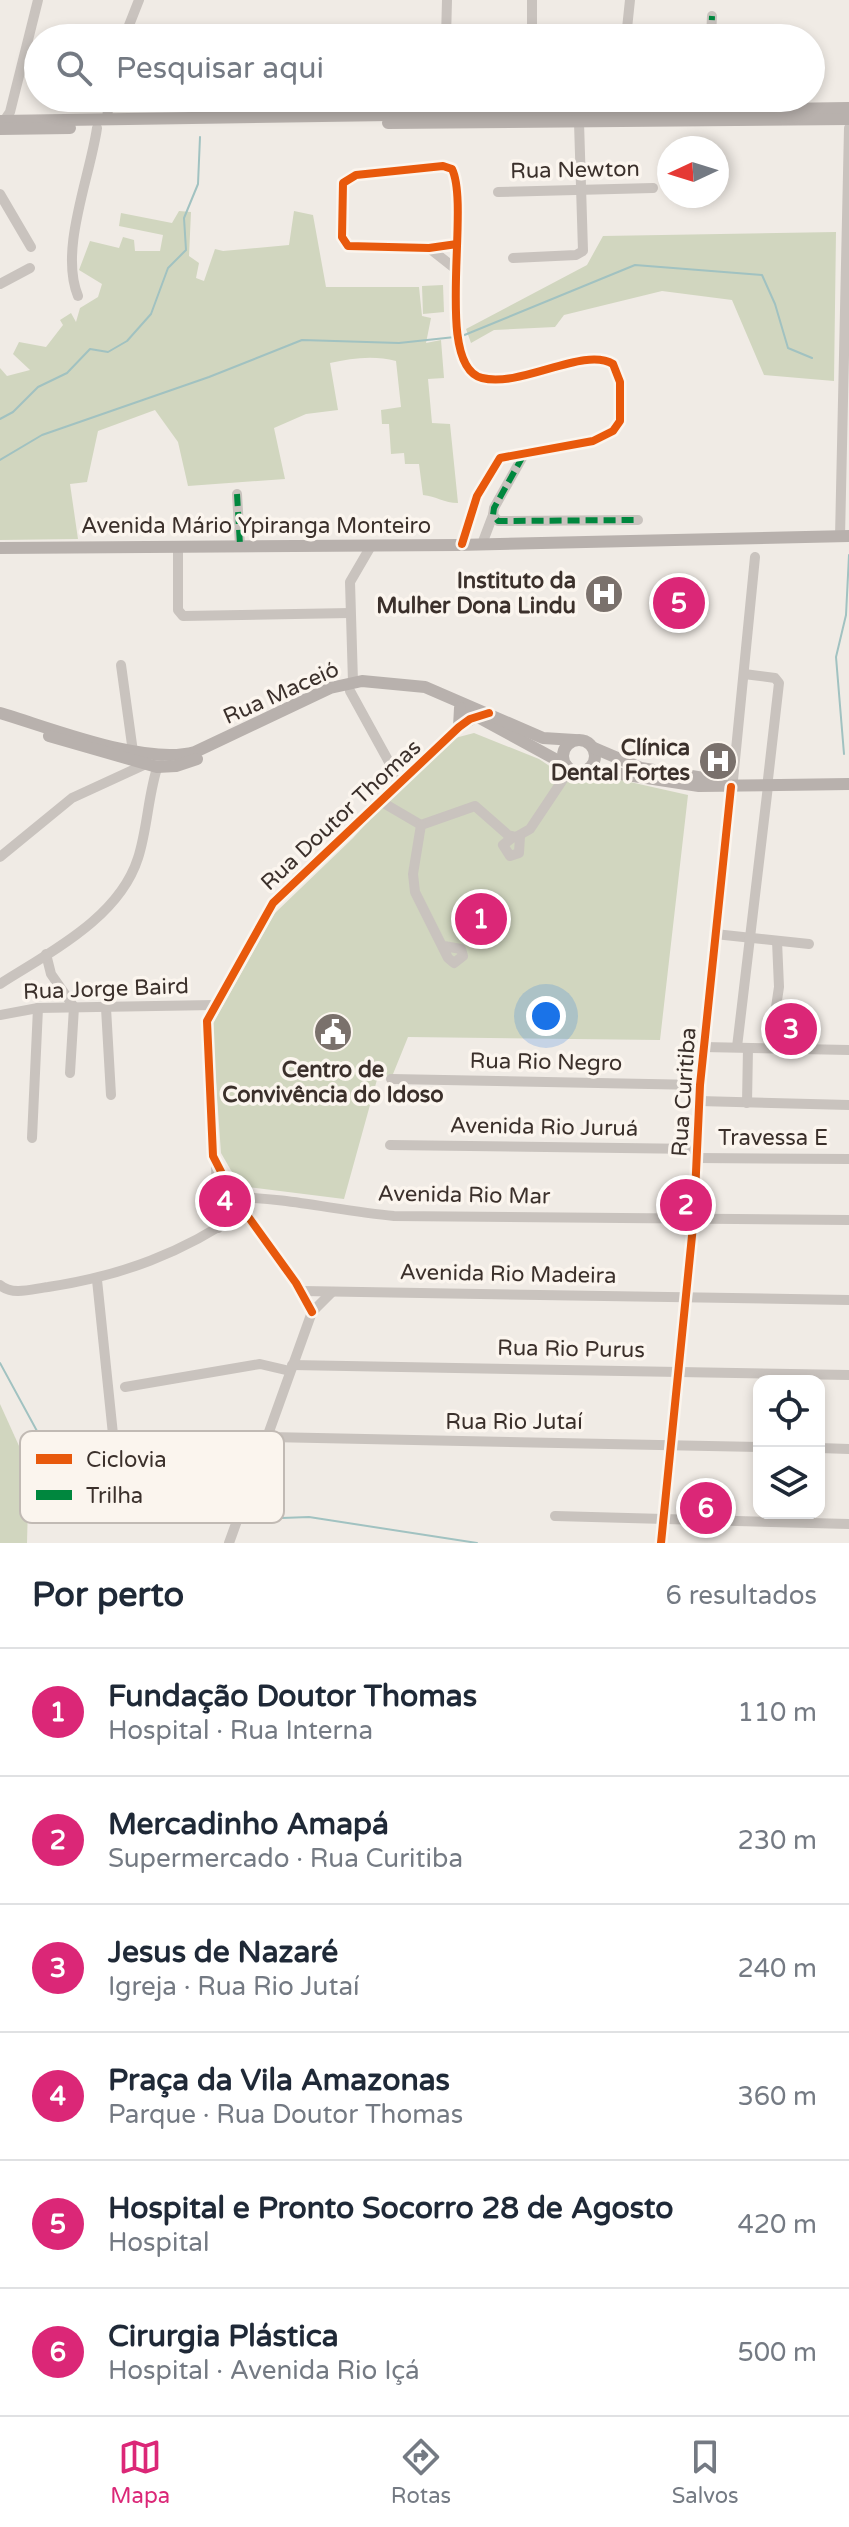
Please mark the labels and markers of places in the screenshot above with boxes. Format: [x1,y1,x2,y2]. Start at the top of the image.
place label: Instituto da Mulher Dona Lindu [376,568,576,619]
hospital icon: Instituto da Mulher Dona Lindu [583,573,625,615]
pin: 5 [653,573,705,633]
place label: Clínica Dental Fortes [551,735,690,786]
hospital icon: Clínica Dental Fortes [697,740,739,782]
pin: 1 [455,889,507,949]
pin: 3 [765,999,817,1059]
public building icon: Centro de Convivência do Idoso [312,1011,354,1053]
place label: Centro de Convivência do Idoso [222,1057,444,1108]
pin: 4 [199,1171,251,1231]
pin: 2 [660,1175,712,1235]
pin: 6 [680,1478,732,1538]

